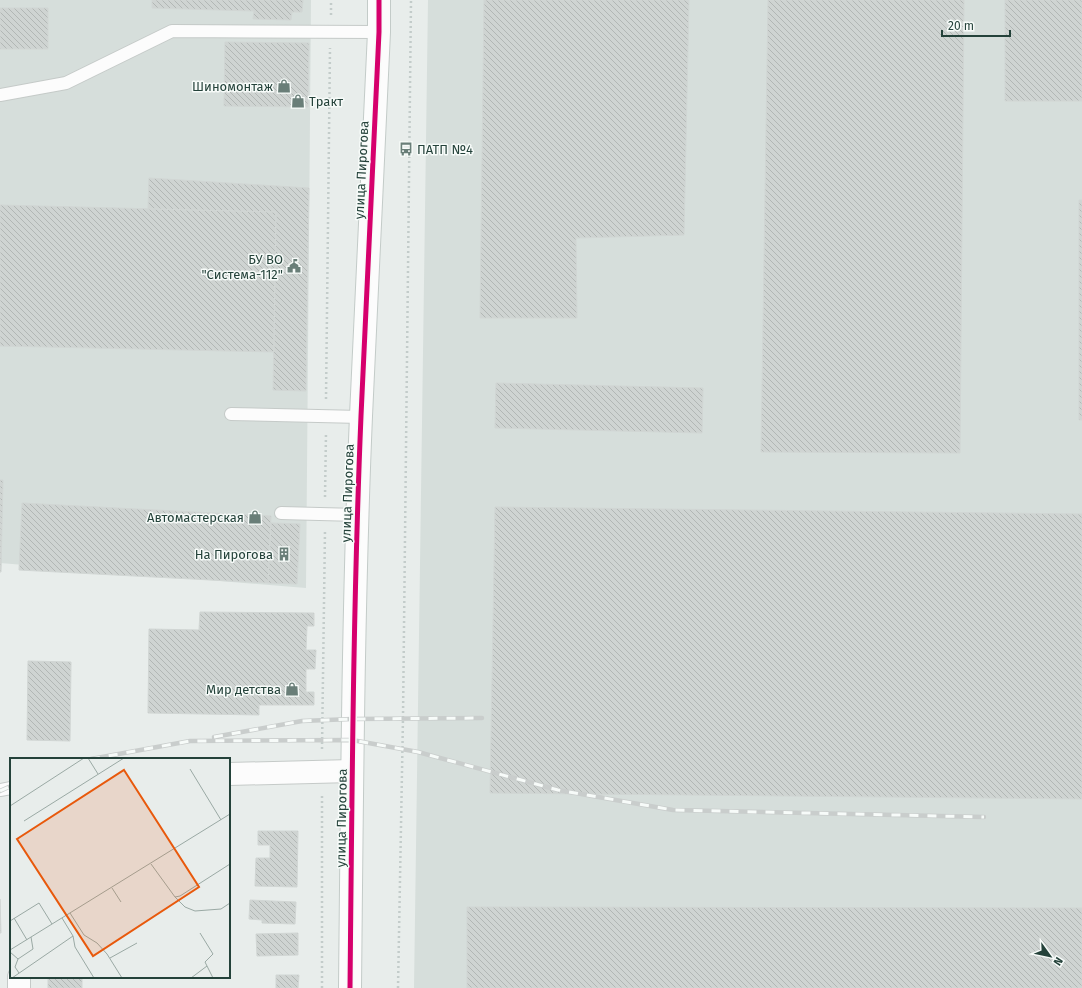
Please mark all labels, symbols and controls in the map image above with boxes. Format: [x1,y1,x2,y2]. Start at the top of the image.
scale bar [942,12,1010,38]
text: 20 m [948,19,974,33]
shop icon: Шиномонтаж [276,78,292,94]
place label: Шиномонтаж [192,79,274,94]
shop icon: Тракт [290,93,306,109]
place label: Тракт [309,94,343,109]
street label: улица Пирогова [351,120,372,220]
bus stop icon: ПАТП №4 [398,141,414,157]
place label: ПАТП №4 [417,142,473,157]
place label: БУ ВО "Система-112" [201,252,283,282]
public building icon: БУ ВО "Система-112" [286,258,302,274]
street label: улица Пирогова [338,443,357,543]
shop icon: Автомастерская [247,509,263,525]
place label: Автомастерская [147,510,244,525]
building icon: На Пирогова [276,546,292,562]
place label: На Пирогова [195,547,273,562]
shop icon: Мир детства [284,681,300,697]
place label: Мир детства [206,682,281,697]
inset map [10,758,230,978]
street label: улица Пирогова [333,769,350,867]
north arrow [1030,936,1070,976]
text: N [1051,955,1065,968]

